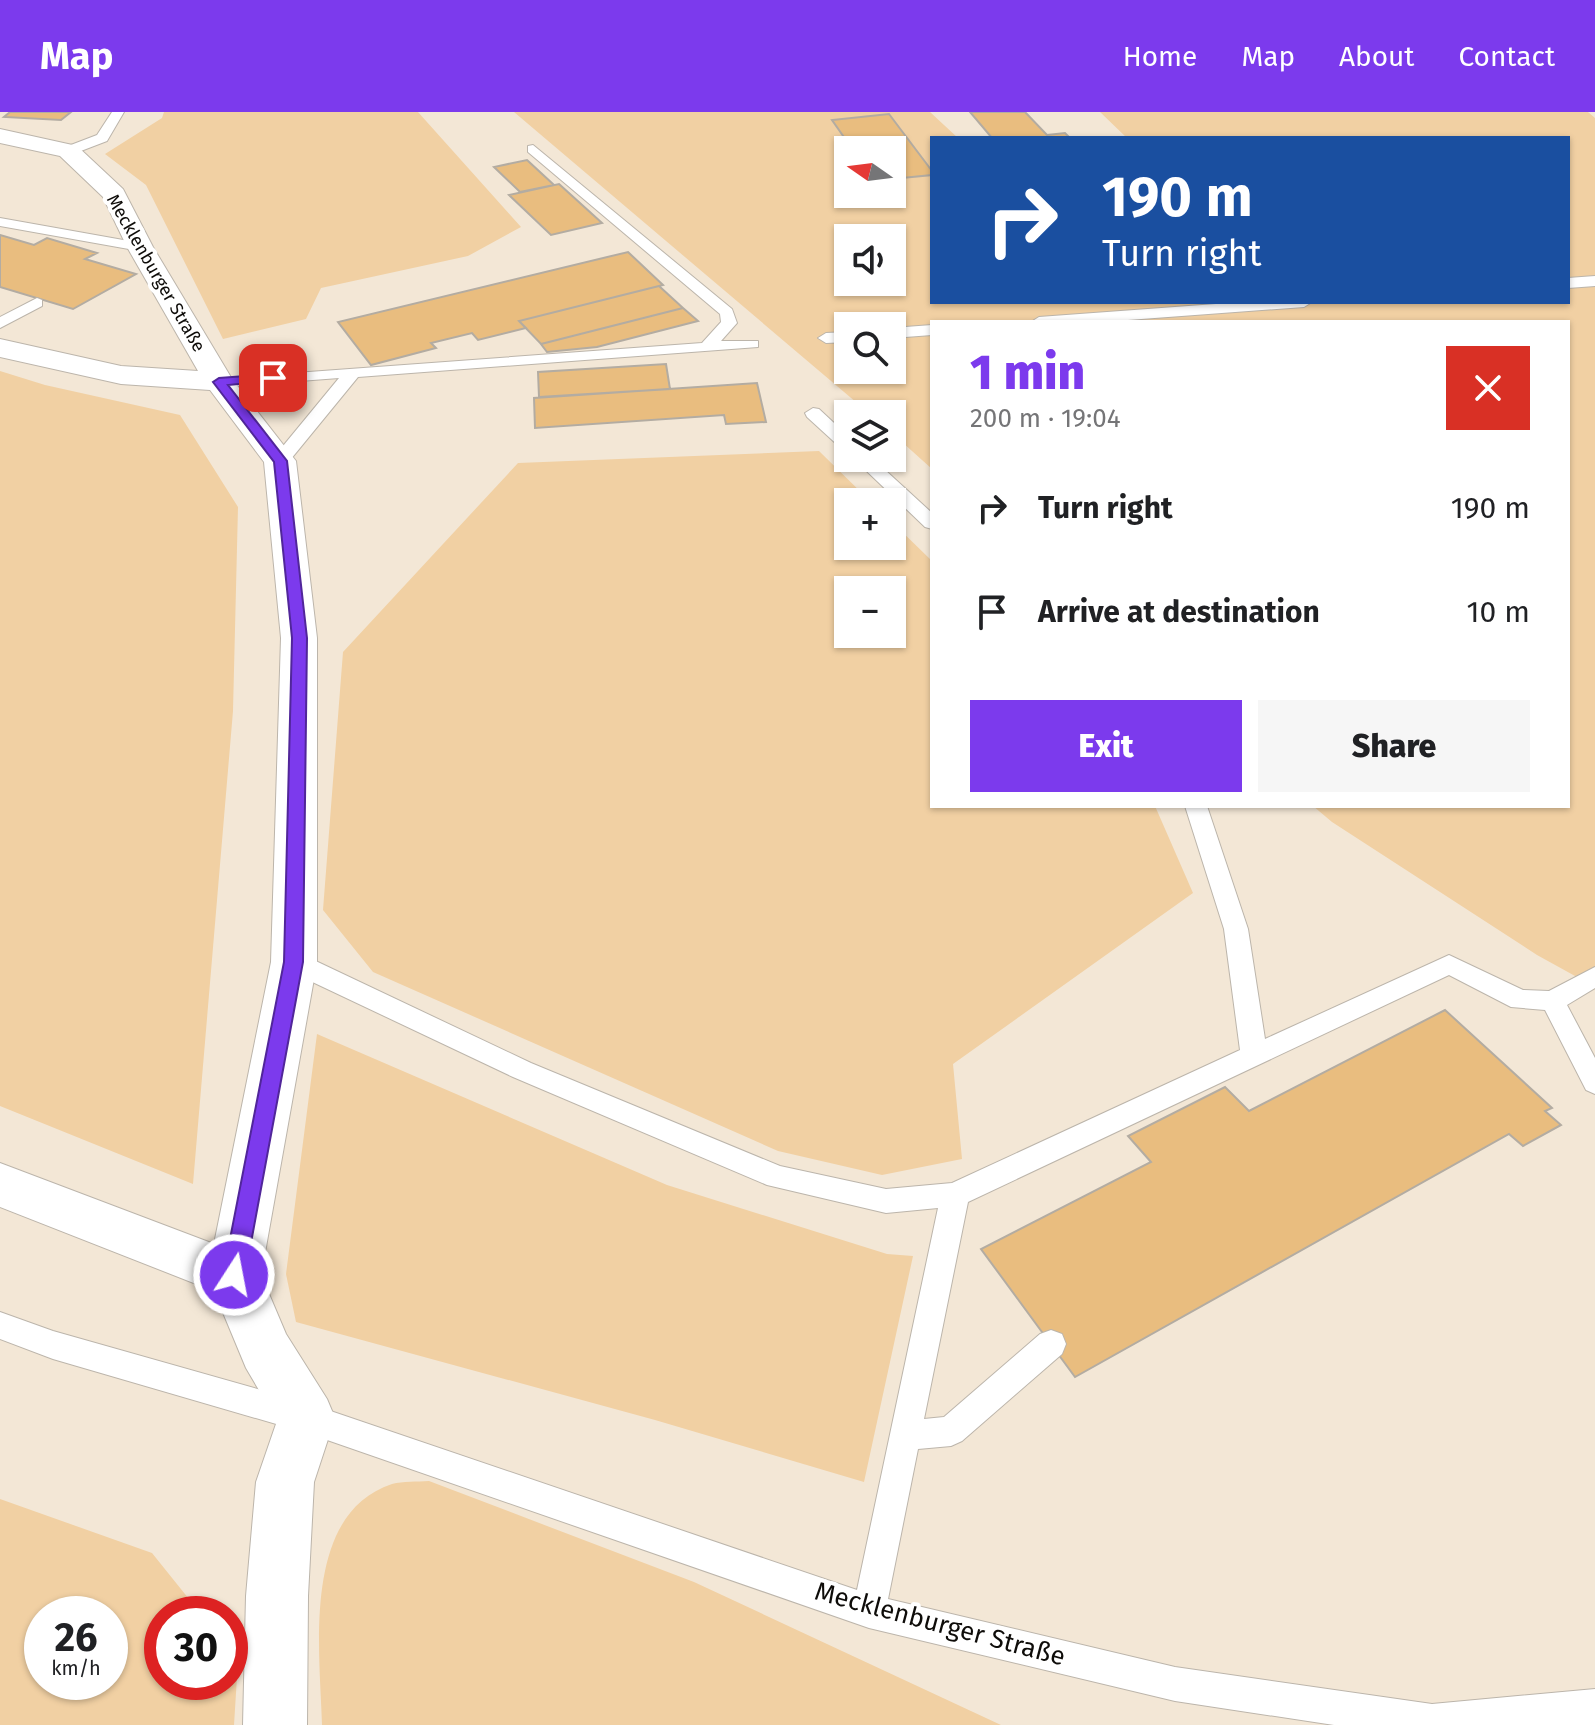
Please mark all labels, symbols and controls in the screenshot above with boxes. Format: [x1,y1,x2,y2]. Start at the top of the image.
text: Map [40,33,113,79]
text: Home [1123,40,1197,73]
text: Map [1241,40,1295,73]
text: About [1339,40,1414,73]
text: Contact [1458,40,1555,73]
north arrow [834,136,906,208]
map controls [834,136,906,648]
text: 190 m [1102,164,1253,231]
icon: right [970,168,1074,272]
street label: Mecklenburger Straße [102,190,210,356]
button: sound [834,224,906,296]
text: Turn right [1102,232,1262,276]
button: search [834,312,906,384]
pin [239,344,307,412]
text: 1 min [970,344,1085,402]
button: close [1446,346,1530,430]
icon: arrive [251,356,295,400]
button: layers [834,400,906,472]
text: 200 m · 19:04 [970,403,1121,434]
icon: right [970,486,1014,530]
button: + [834,488,906,560]
text: Turn right [1038,490,1173,526]
text: 190 m [1451,490,1530,526]
button: − [834,576,906,648]
icon: arrive [970,590,1014,634]
text: Arrive at destination [1038,594,1320,630]
text: 10 m [1467,594,1530,630]
button: Exit [970,700,1242,792]
button: Share [1258,700,1530,792]
position arrow [192,1233,276,1317]
street label: Mecklenburger Straße [811,1576,1069,1672]
speed limit sign: 30 [144,1596,248,1700]
text: 26 [54,1614,98,1662]
text: km/h [51,1656,101,1680]

